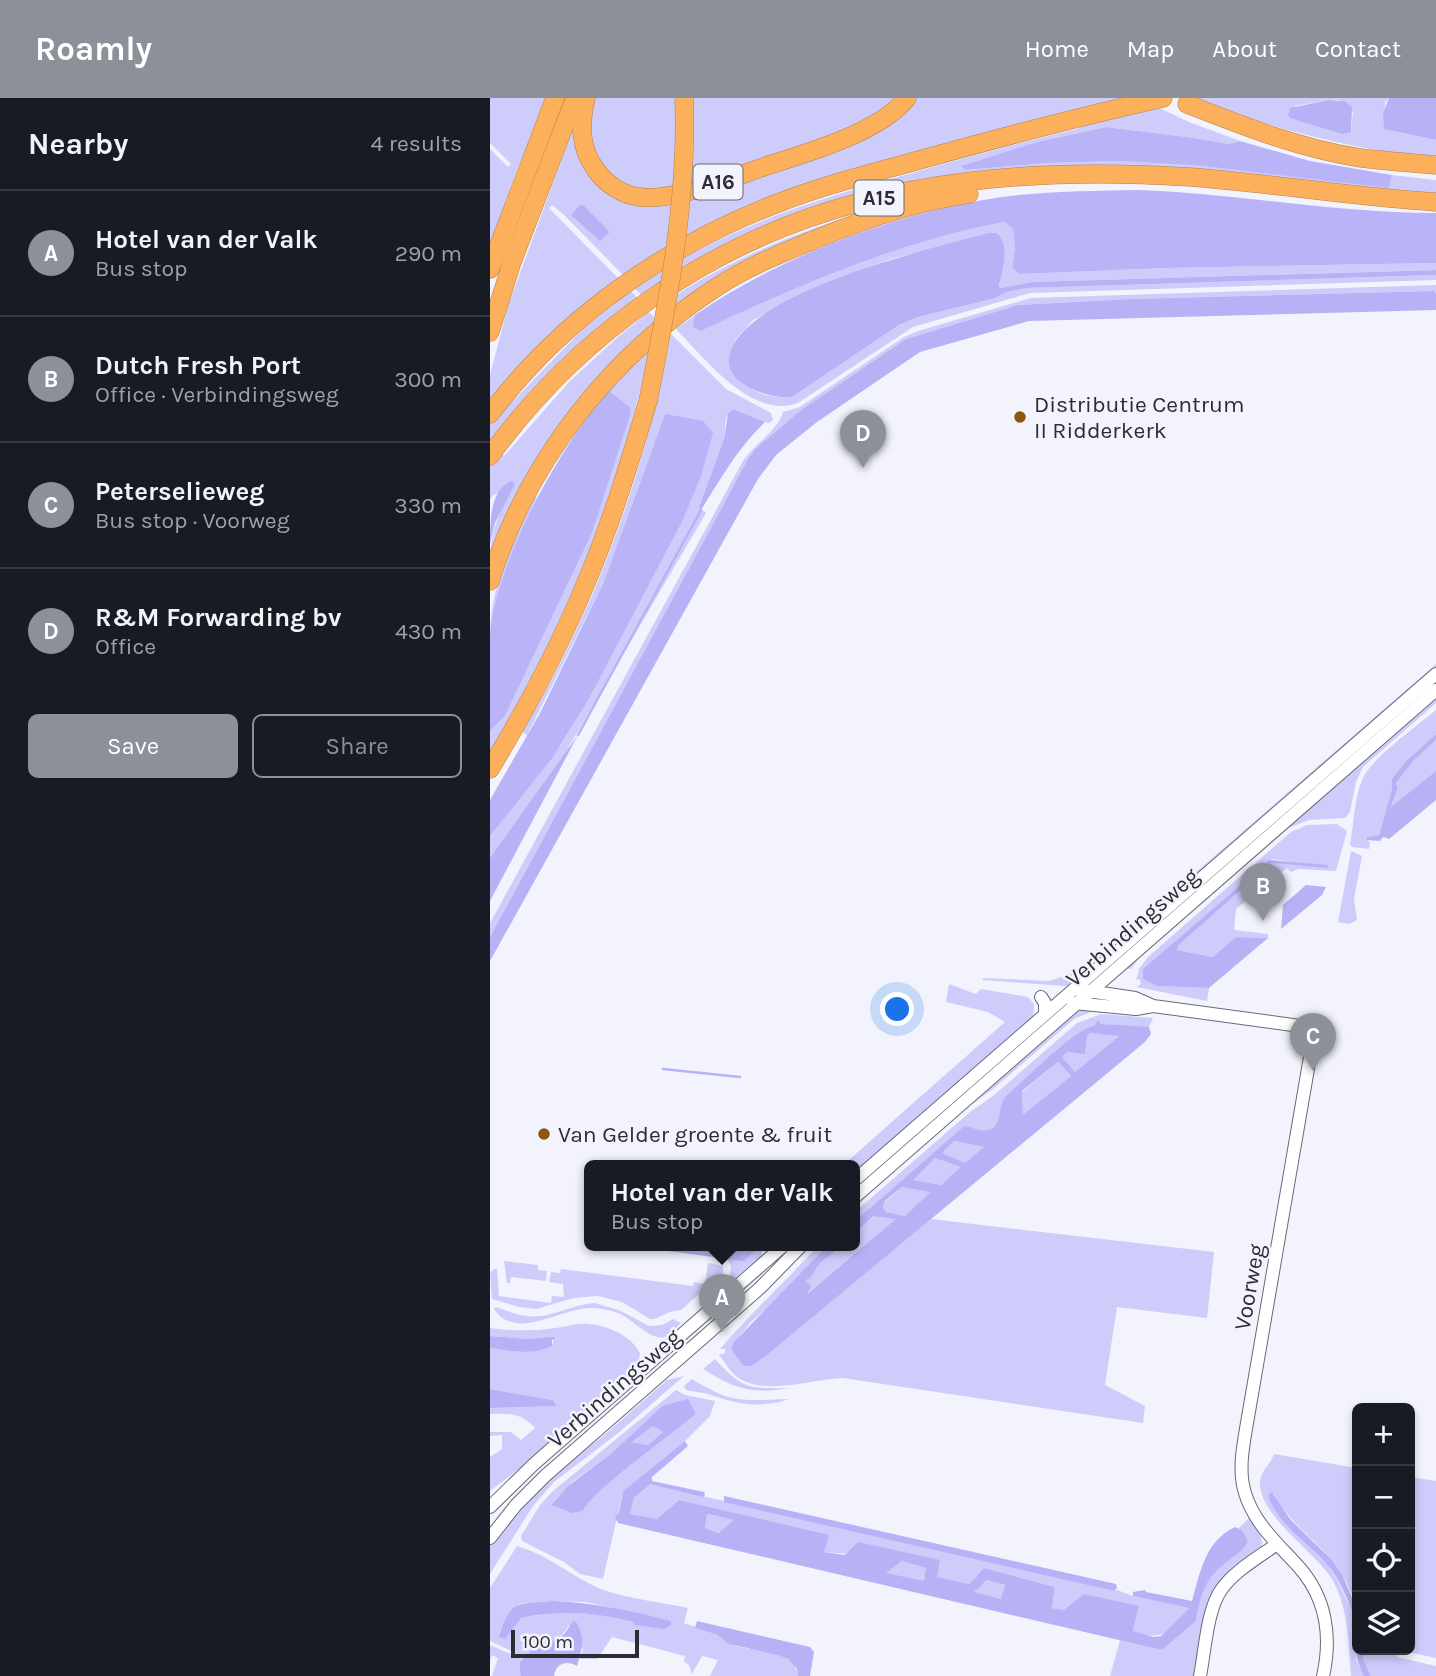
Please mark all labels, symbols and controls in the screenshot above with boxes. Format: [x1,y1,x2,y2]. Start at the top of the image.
text: Roamly [35,30,152,68]
text: Home [1025,35,1089,63]
text: Map [1127,35,1174,63]
text: About [1212,35,1277,63]
text: Contact [1315,35,1401,63]
text: Nearby [28,126,128,162]
text: 4 results [370,130,462,157]
road number: A16 [694,164,742,200]
road number: A15 [854,180,904,216]
text: Hotel van der Valk [95,224,318,255]
text: A [44,240,58,267]
text: 290 m [395,240,462,267]
text: Bus stop [95,255,188,282]
text: Dutch Fresh Port [95,350,301,381]
text: B [44,366,58,393]
text: 300 m [394,366,462,393]
text: Office · Verbindingsweg [95,381,339,408]
place label: Distributie Centrum II Ridderkerk [1034,391,1244,444]
marker: Distributie Centrum II Ridderkerk [1012,409,1028,425]
pin: D [840,410,886,468]
text: Peterselieweg [95,476,264,507]
text: C [44,492,58,519]
text: 330 m [394,492,462,519]
text: Bus stop · Voorweg [95,507,290,534]
text: R&M Forwarding bv [95,602,341,633]
text: D [43,618,59,645]
text: 430 m [395,618,462,645]
text: Office [95,633,156,660]
button: Save [28,714,238,778]
button: Share [252,714,462,778]
street label: Verbindingsweg [1060,862,1204,993]
pin: B [1240,863,1286,921]
your location [880,992,914,1026]
pin: C [1290,1013,1336,1071]
place label: Van Gelder groente & fruit [558,1121,832,1148]
marker: Van Gelder groente & fruit [536,1126,552,1142]
popup [584,1160,860,1251]
text: Hotel van der Valk [611,1177,833,1208]
text: Bus stop [611,1208,703,1235]
street label: Voorweg [1229,1242,1270,1332]
pin: A [699,1274,745,1332]
street label: Verbindingsweg [542,1323,686,1454]
map controls [1352,1403,1415,1655]
button: + [1352,1403,1415,1466]
button: − [1352,1466,1415,1529]
button: locate [1352,1529,1415,1592]
button: layers [1352,1592,1415,1655]
scale bar [511,1627,639,1659]
text: 100 m [522,1631,573,1653]

